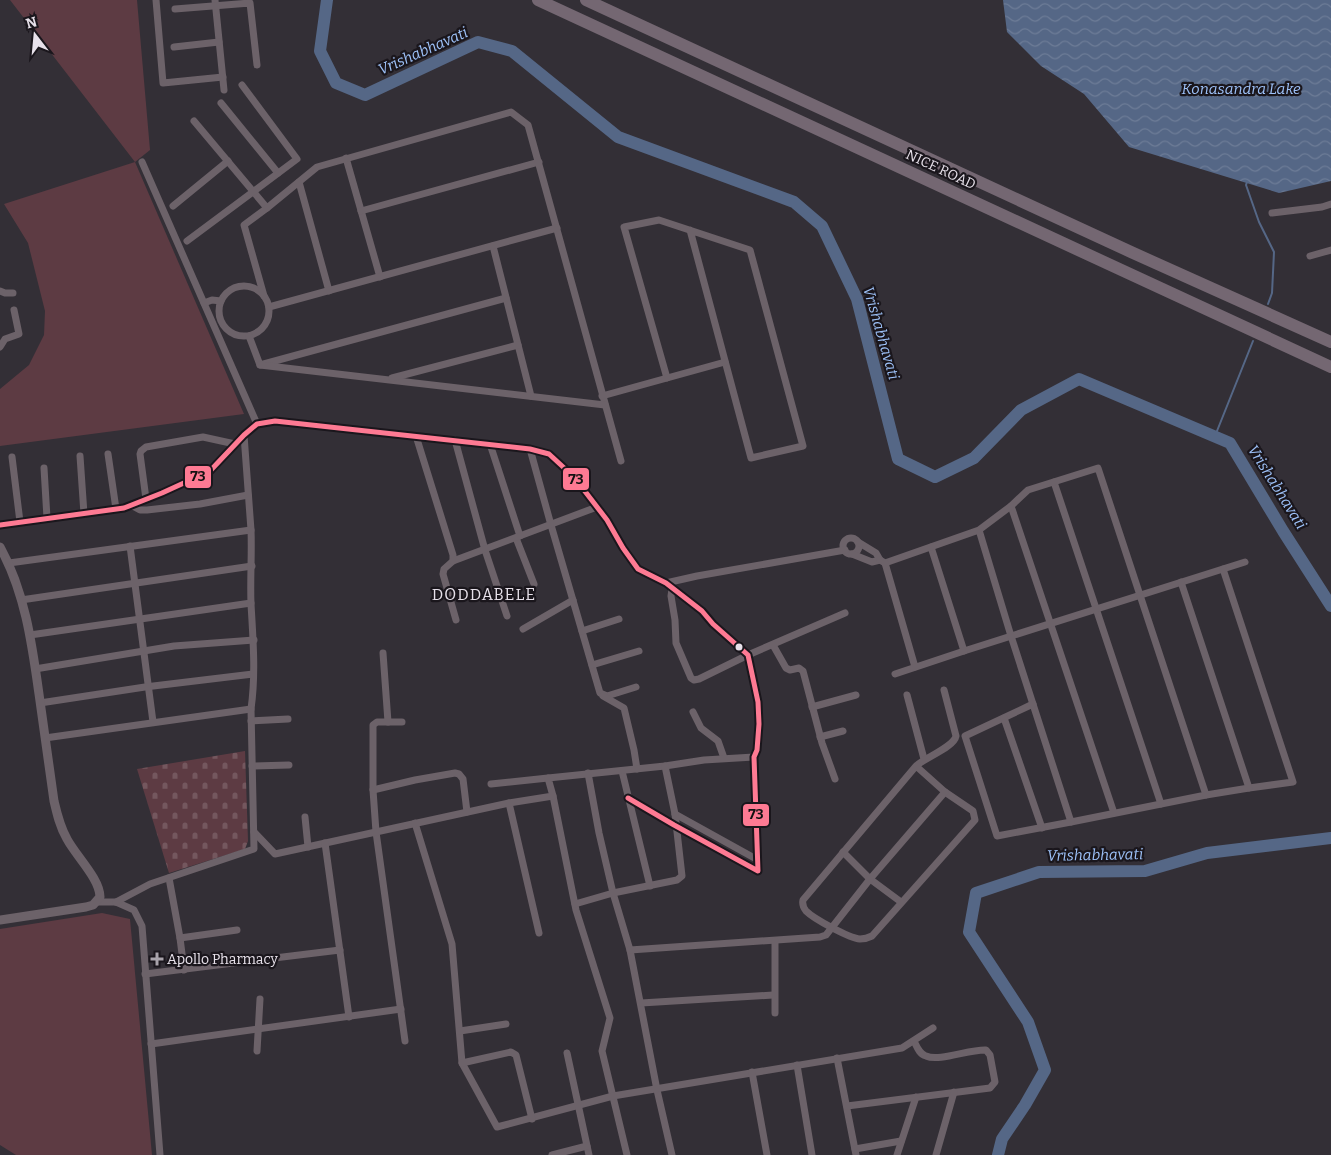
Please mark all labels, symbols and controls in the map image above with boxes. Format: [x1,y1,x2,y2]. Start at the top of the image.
north arrow [10,10,60,60]
text: N [24,13,39,33]
water label: Vrishabhavati [375,23,471,79]
water label: Konasandra Lake [1181,80,1301,98]
street label: NICE ROAD [903,146,978,193]
water label: Vrishabhavati [859,284,903,382]
water label: Vrishabhavati [1244,441,1310,533]
line badge: 73 [184,465,212,489]
line badge: 73 [562,467,590,491]
text: 73 [190,468,206,485]
text: 73 [568,471,584,488]
district label: DODDABELE [432,585,536,604]
unlabelled marker [734,642,744,652]
line badge: 73 [742,803,770,827]
text: 73 [748,806,764,823]
water label: Vrishabhavati [1047,845,1143,865]
place label: Apollo Pharmacy [167,951,278,968]
marker: Apollo Pharmacy [151,953,163,965]

